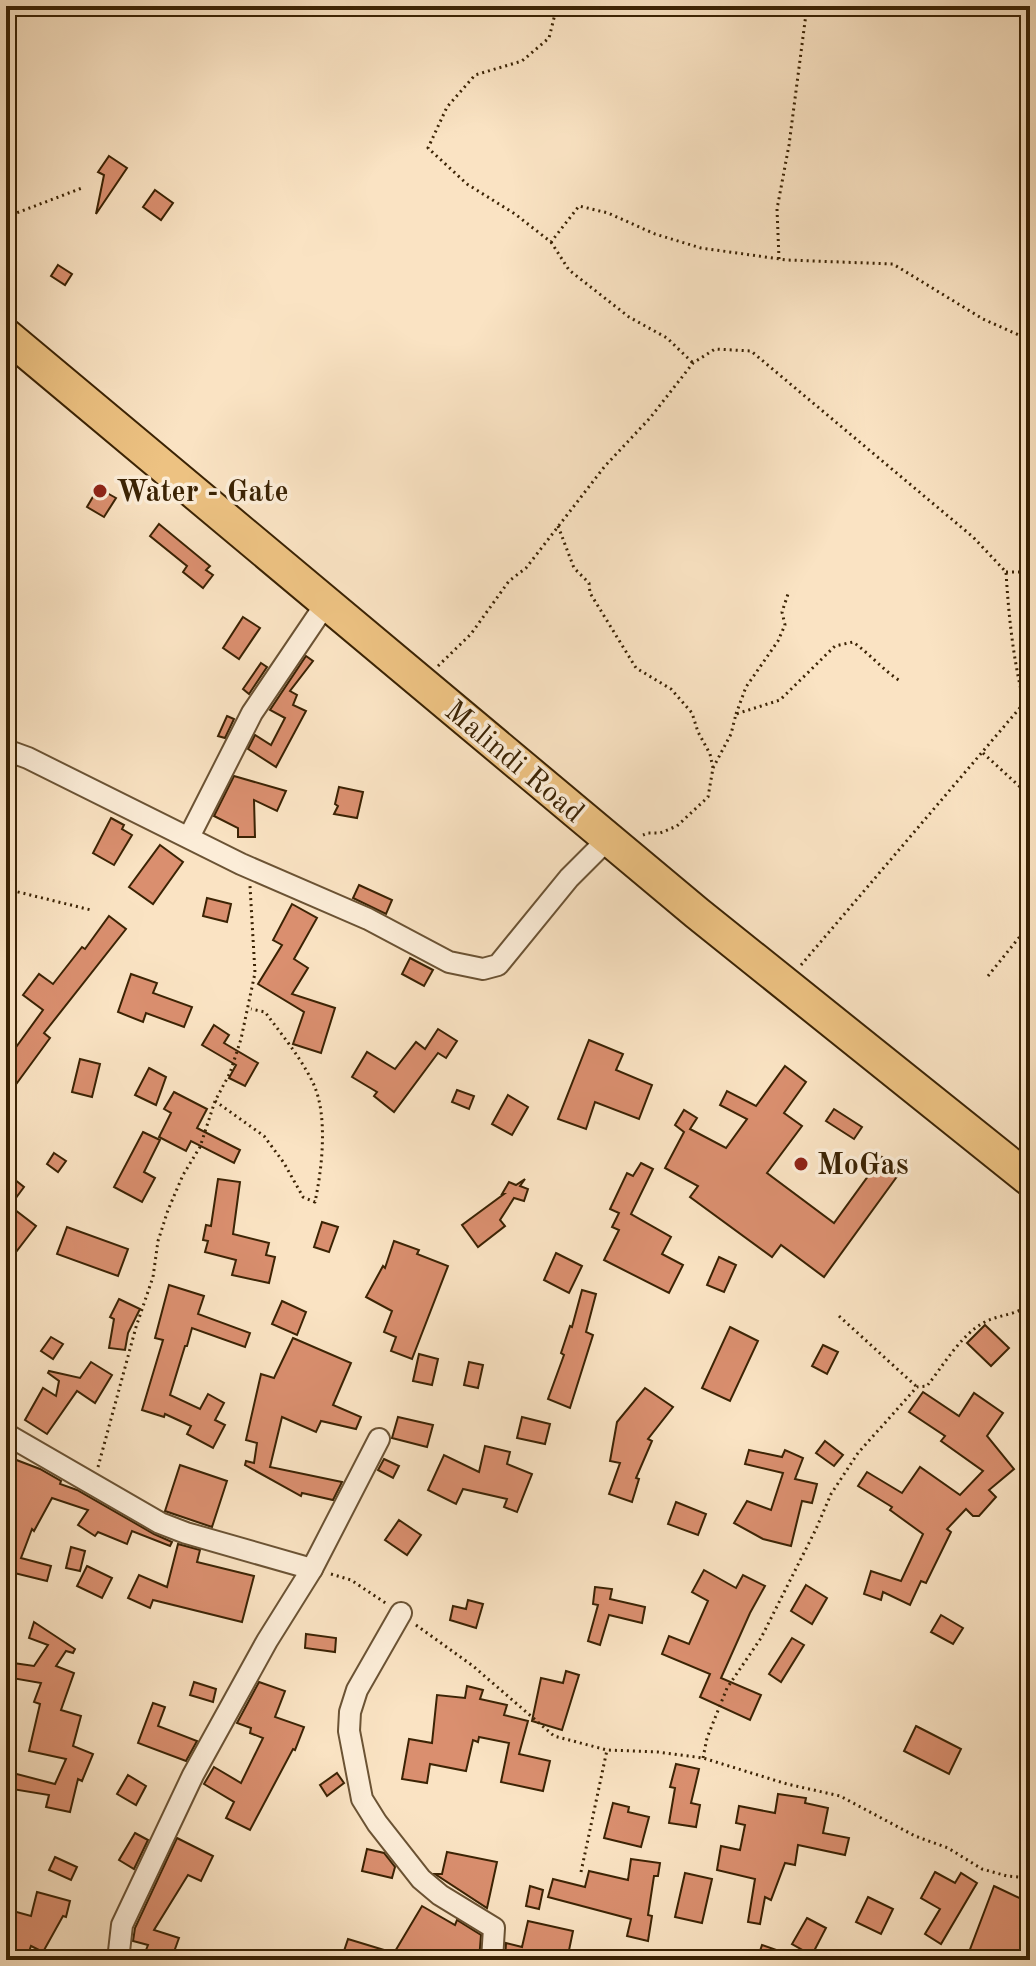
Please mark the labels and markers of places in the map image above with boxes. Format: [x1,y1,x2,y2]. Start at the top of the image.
place label: Water - Gate [116,478,289,508]
marker: Water - Gate [91,482,109,500]
place label: MoGas [817,1151,909,1181]
marker: MoGas [792,1155,810,1173]

